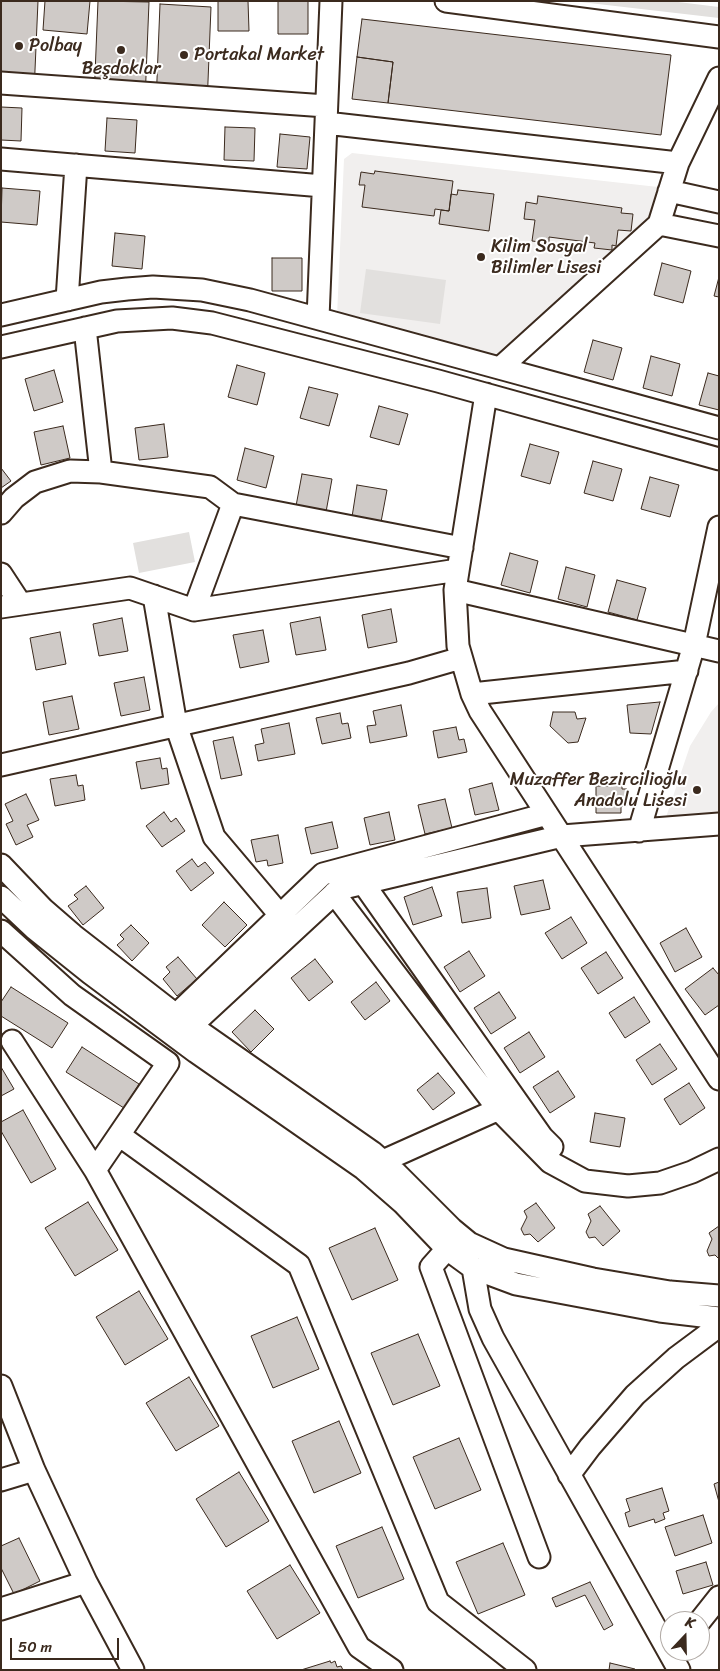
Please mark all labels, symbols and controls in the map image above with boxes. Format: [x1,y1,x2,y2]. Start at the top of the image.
place label: Polbay [29,35,82,57]
marker: Polbay [13,40,25,52]
marker: Beşdoklar [115,44,127,56]
place label: Portakal Market [194,44,324,66]
marker: Portakal Market [178,49,190,61]
place label: Beşdoklar [82,58,160,80]
place label: Kilim Sosyal Bilimler Lisesi [491,236,601,278]
marker: Kilim Sosyal Bilimler Lisesi [475,251,487,263]
place label: Muzaffer Bezircilioğlu Anadolu Lisesi [510,769,687,812]
marker: Muzaffer Bezircilioğlu Anadolu Lisesi [691,784,703,796]
text: K [682,1609,699,1636]
north arrow [660,1611,710,1661]
scale bar [12,1628,121,1660]
text: 50 m [18,1634,52,1660]

